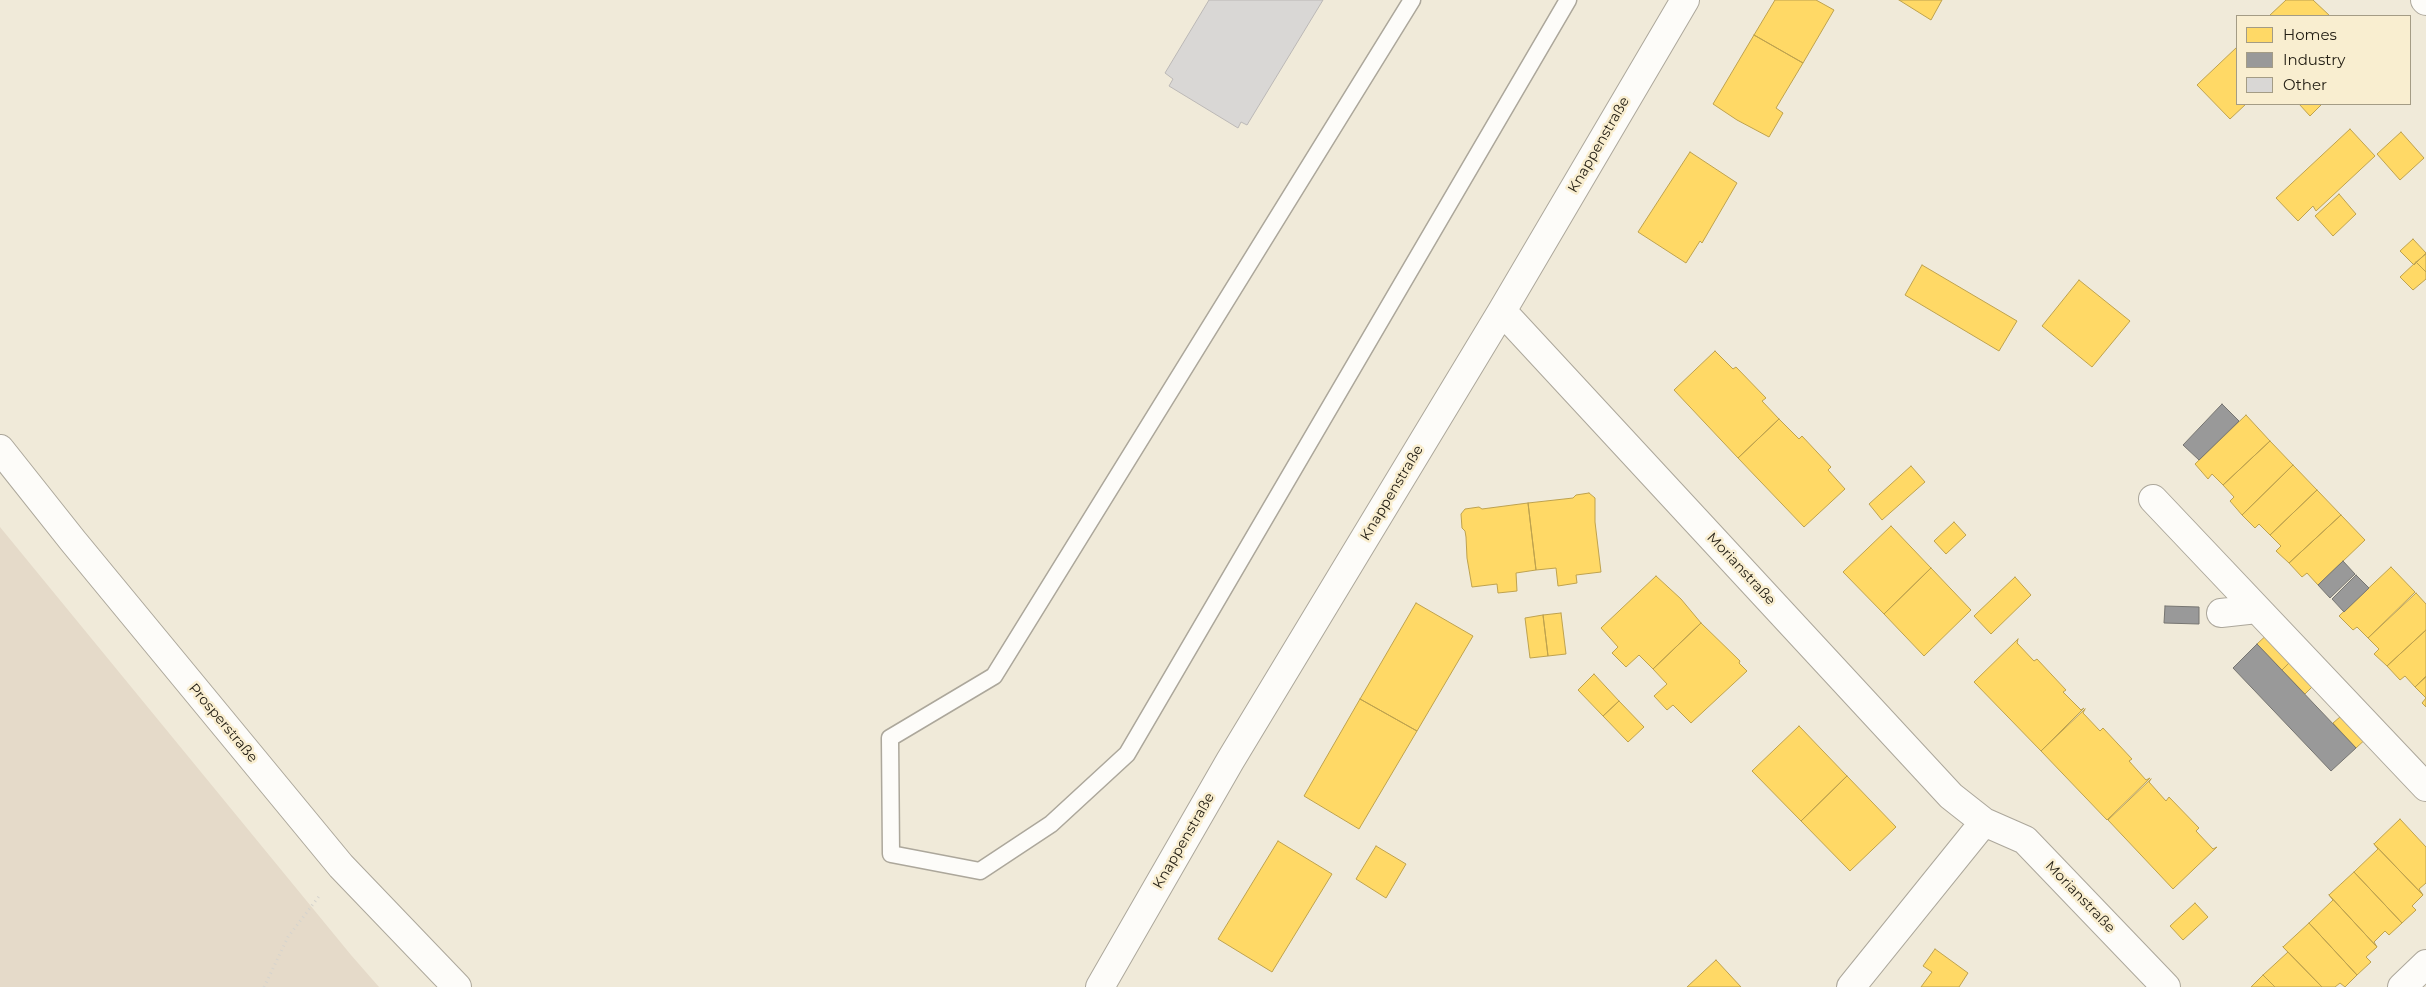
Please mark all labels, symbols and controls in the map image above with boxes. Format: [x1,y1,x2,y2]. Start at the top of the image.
legend [2236,15,2411,105]
text: Homes [2283,25,2337,44]
text: Industry [2283,50,2345,69]
text: Other [2283,75,2327,94]
street label: Knappenstraße [1565,94,1633,196]
street label: Knappenstraße [1357,442,1427,544]
street label: Morianstraße [1703,529,1779,609]
street label: Prosperstraße [185,680,261,766]
street label: Knappenstraße [1150,790,1218,892]
street label: Morianstraße [2042,858,2118,936]

